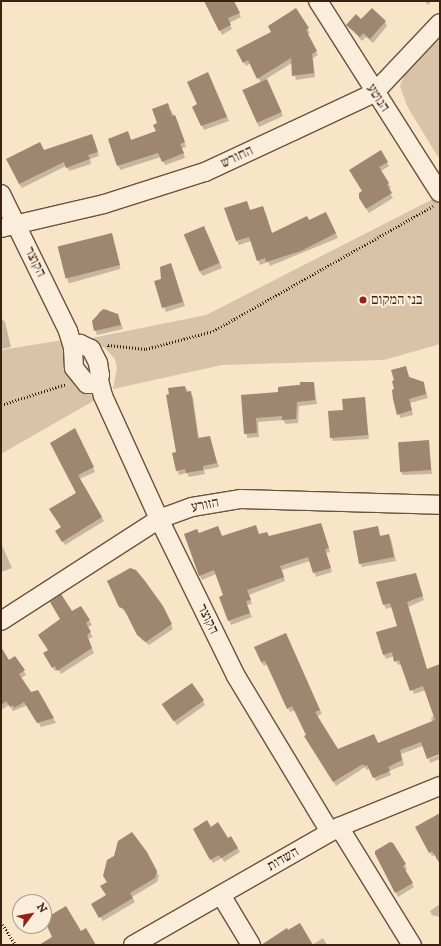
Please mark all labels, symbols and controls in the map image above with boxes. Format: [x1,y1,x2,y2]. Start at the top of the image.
street label: הנוטע [363,81,393,115]
street label: החורש [218,142,256,172]
street label: הקוצר [21,244,49,280]
place label: בני המקום [371,292,423,308]
marker: בני המקום [358,295,368,305]
street label: הזורע [190,494,220,516]
street label: הקוצר [194,601,222,637]
street label: השדות [264,843,302,875]
north arrow [12,894,52,934]
text: N [33,901,50,916]

